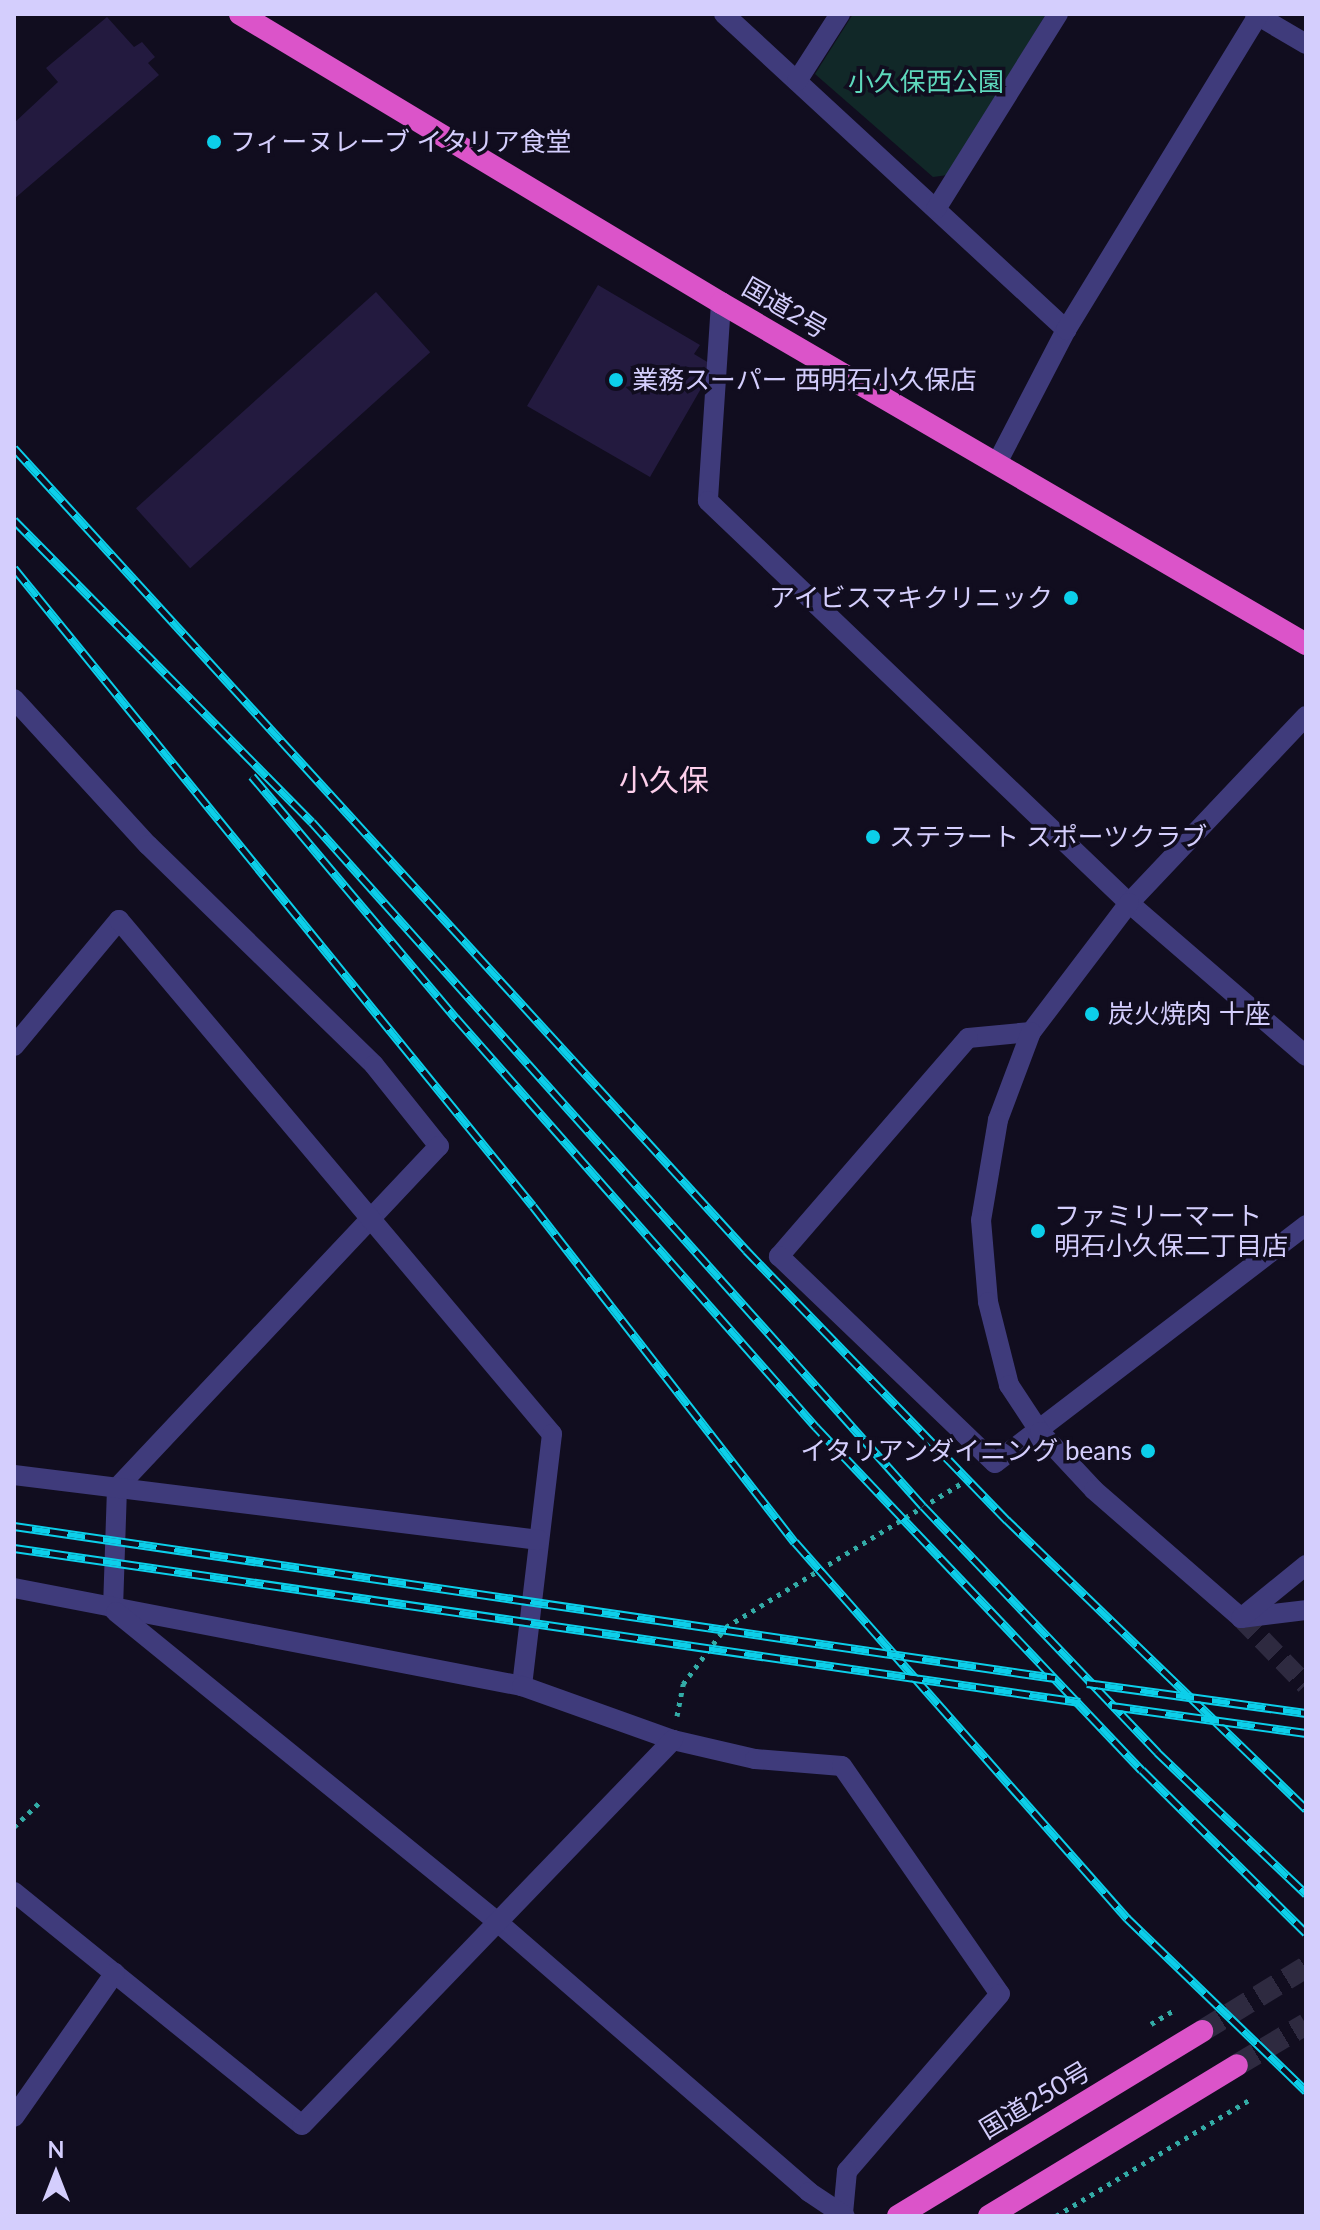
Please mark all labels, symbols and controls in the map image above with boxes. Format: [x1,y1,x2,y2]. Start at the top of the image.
park label: 小久保西公園 [848,66,1004,98]
place label: フィーヌレーブ イタリア食堂 [230,126,575,158]
marker: フィーヌレーブ イタリア食堂 [205,133,223,151]
street label: 国道2号 [737,271,833,345]
place label: 業務スーパー 西明石小久保店 [632,364,977,396]
marker: 業務スーパー 西明石小久保店 [607,371,625,389]
place label: アイビスマキクリニック [767,582,1053,614]
marker: アイビスマキクリニック [1060,587,1082,609]
district label: 小久保 [619,761,709,797]
place label: ステラート スポーツクラブ [889,821,1208,853]
marker: ステラート スポーツクラブ [864,828,882,846]
place label: 炭火焼肉 十座 [1108,998,1271,1030]
marker: 炭火焼肉 十座 [1083,1005,1101,1023]
place label: ファミリーマート 明石小久保二丁目店 [1054,1200,1288,1262]
marker: ファミリーマート 明石小久保二丁目店 [1029,1222,1047,1240]
place label: イタリアンダイニング beans [798,1435,1132,1467]
marker: イタリアンダイニング beans [1139,1442,1157,1460]
street label: 国道250号 [974,2055,1096,2145]
north arrow [16,2134,96,2214]
text: N [48,2136,64,2163]

